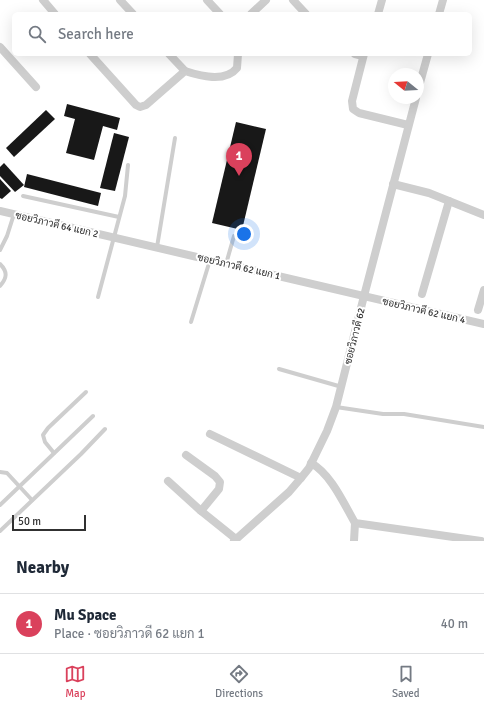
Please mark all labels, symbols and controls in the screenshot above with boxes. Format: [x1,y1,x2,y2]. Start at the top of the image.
search box [12,12,472,56]
icon: search [26,23,48,45]
text: Search here [58,25,134,43]
north arrow [388,68,424,104]
pin: 1 [226,143,252,176]
street label: ซอยวิภาวดี 64 แยก 2 [14,209,100,240]
your location [234,224,254,244]
street label: ซอยวิภาวดี 62 แยก 1 [196,251,282,282]
street label: ซอยวิภาวดี 62 แยก 4 [381,295,467,327]
street label: ซอยวิภาวดี 62 [341,306,368,366]
scale bar [12,513,86,532]
text: 50 m [18,515,41,528]
text: Nearby [16,557,69,578]
text: Mu Space [54,606,117,624]
text: 1 [25,616,33,632]
text: 40 m [441,616,468,632]
text: Place · ซอยวิภาวดี 62 แยก 1 [54,626,204,642]
tab: Map [64,663,86,700]
tab: Directions [215,663,263,700]
tab: Saved [392,663,420,700]

